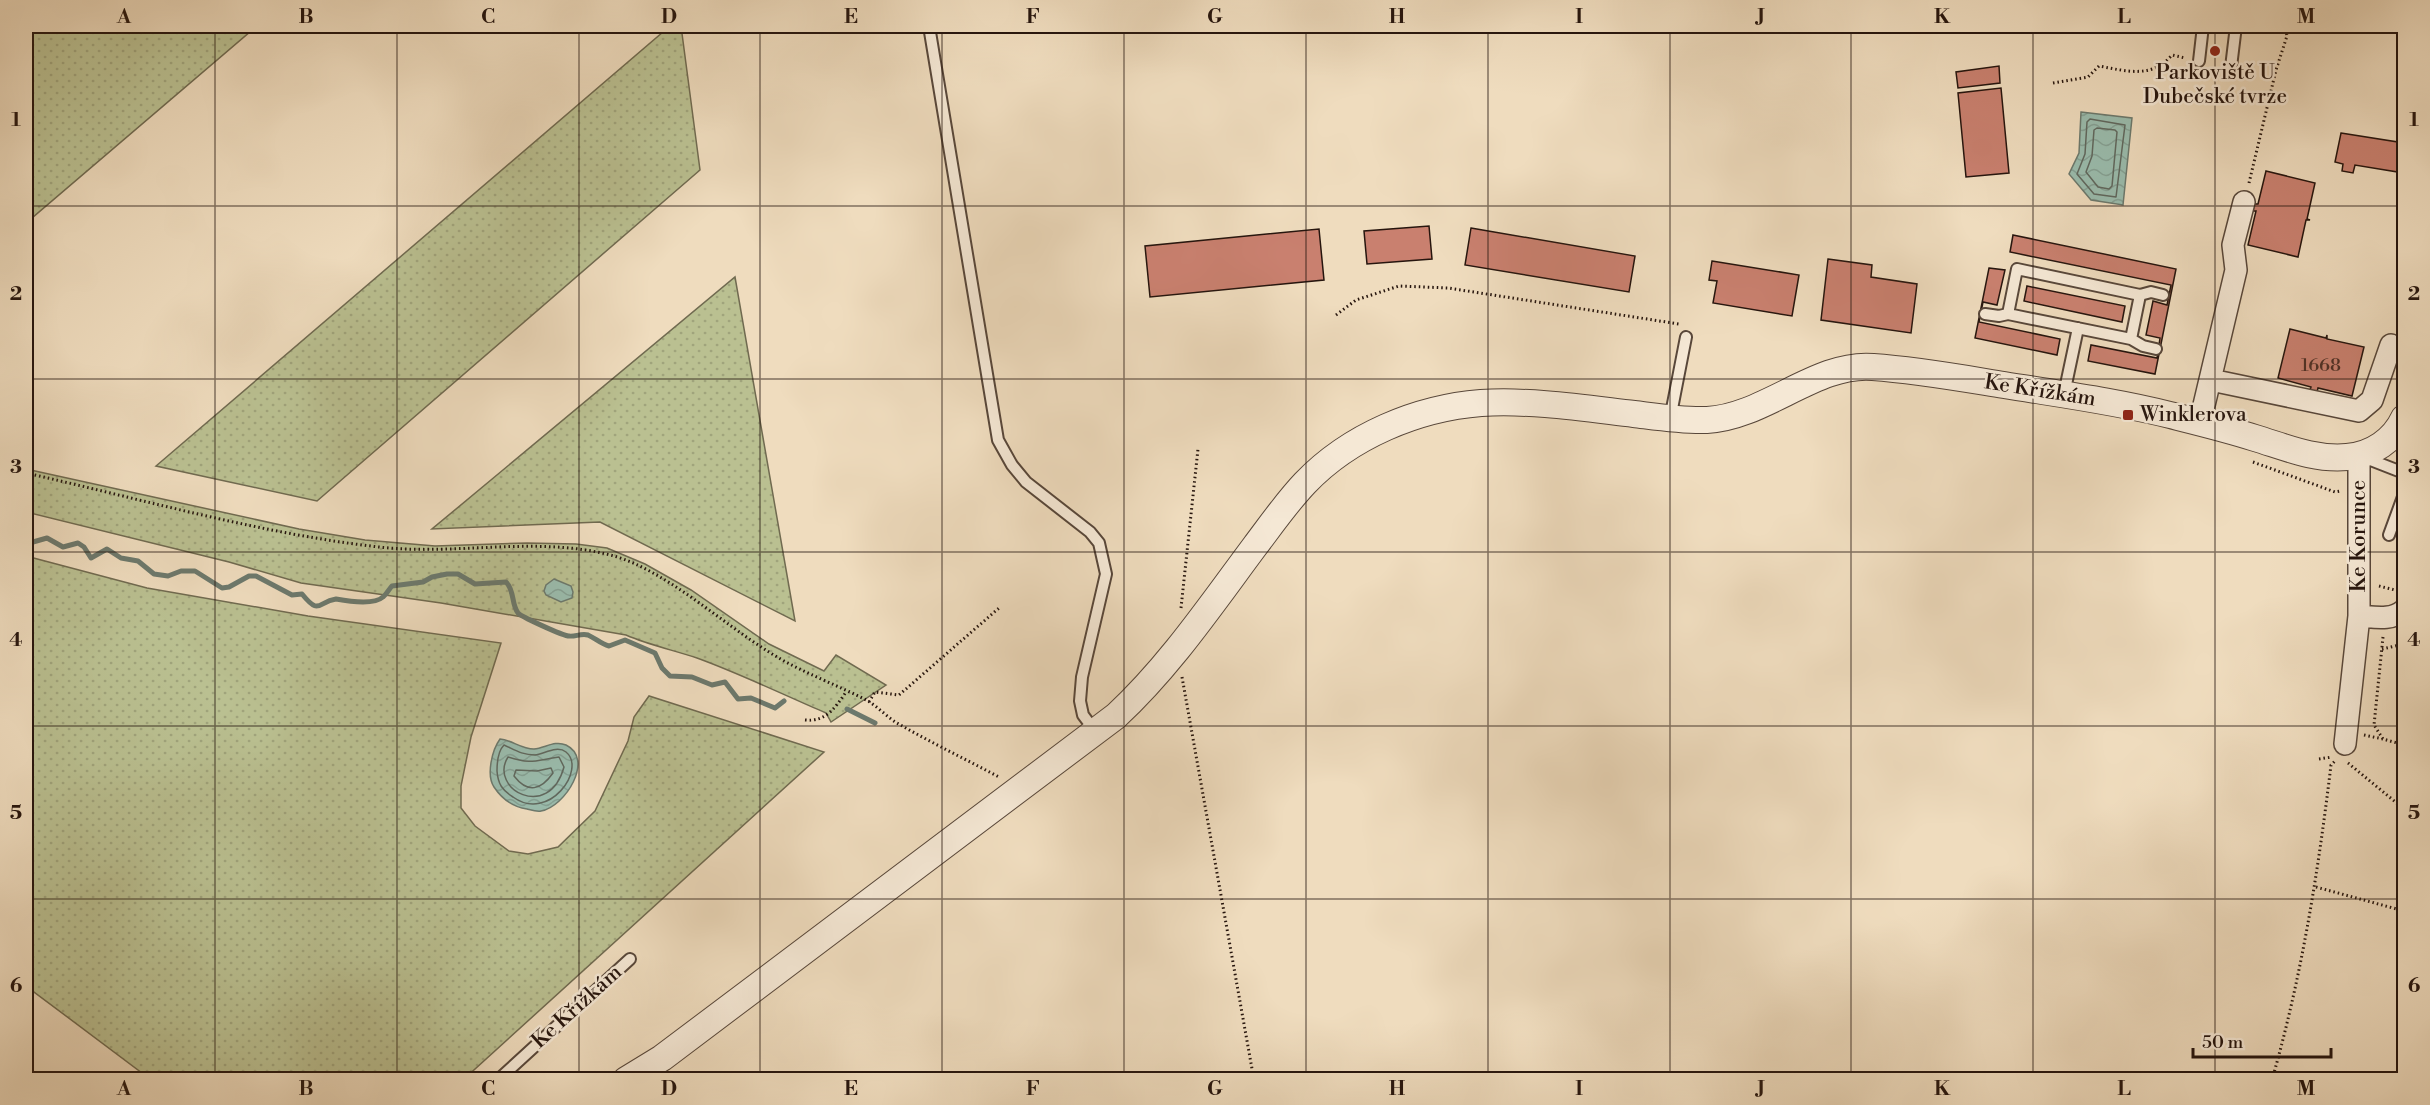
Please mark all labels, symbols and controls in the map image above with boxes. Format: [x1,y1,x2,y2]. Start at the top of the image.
text: A [116,5,132,30]
text: B [298,5,314,30]
text: C [481,5,495,30]
text: D [661,5,677,30]
text: E [844,5,858,30]
text: F [1026,5,1040,30]
text: G [1207,5,1223,30]
text: H [1389,5,1406,30]
text: I [1575,5,1583,30]
text: J [1754,5,1765,30]
text: K [1934,5,1951,30]
text: L [2117,5,2131,30]
text: M [2297,5,2316,30]
marker: Parkoviště U Dubečské tvrze [2208,44,2222,58]
place label: Parkoviště U Dubečské tvrze [2143,60,2287,110]
text: 1 [11,108,21,133]
text: 1 [2409,108,2419,133]
text: 2 [10,282,22,307]
text: 2 [2408,282,2420,307]
house number: 1668 [2301,354,2341,377]
street label: Ke Křížkám [1982,369,2098,413]
place label: Winklerova [2139,402,2247,428]
marker: Winklerova [2121,408,2135,422]
text: 3 [10,455,22,480]
text: 3 [2408,455,2420,480]
street label: Ke Korunce [2346,480,2372,592]
text: 4 [9,628,23,653]
text: 4 [2407,628,2421,653]
text: 5 [10,801,22,826]
text: 5 [2408,801,2420,826]
street label: Ke Křížkám [526,960,628,1054]
text: 6 [10,974,23,999]
text: 6 [2408,974,2421,999]
scale bar [2193,1021,2331,1059]
text: 50 m [2202,1031,2244,1054]
text: A [116,1077,132,1102]
text: B [298,1077,314,1102]
text: C [481,1077,495,1102]
text: D [661,1077,677,1102]
text: E [844,1077,858,1102]
text: F [1026,1077,1040,1102]
text: G [1207,1077,1223,1102]
text: H [1389,1077,1406,1102]
text: I [1575,1077,1583,1102]
text: J [1754,1077,1765,1102]
text: K [1934,1077,1951,1102]
text: L [2117,1077,2131,1102]
text: M [2297,1077,2316,1102]

